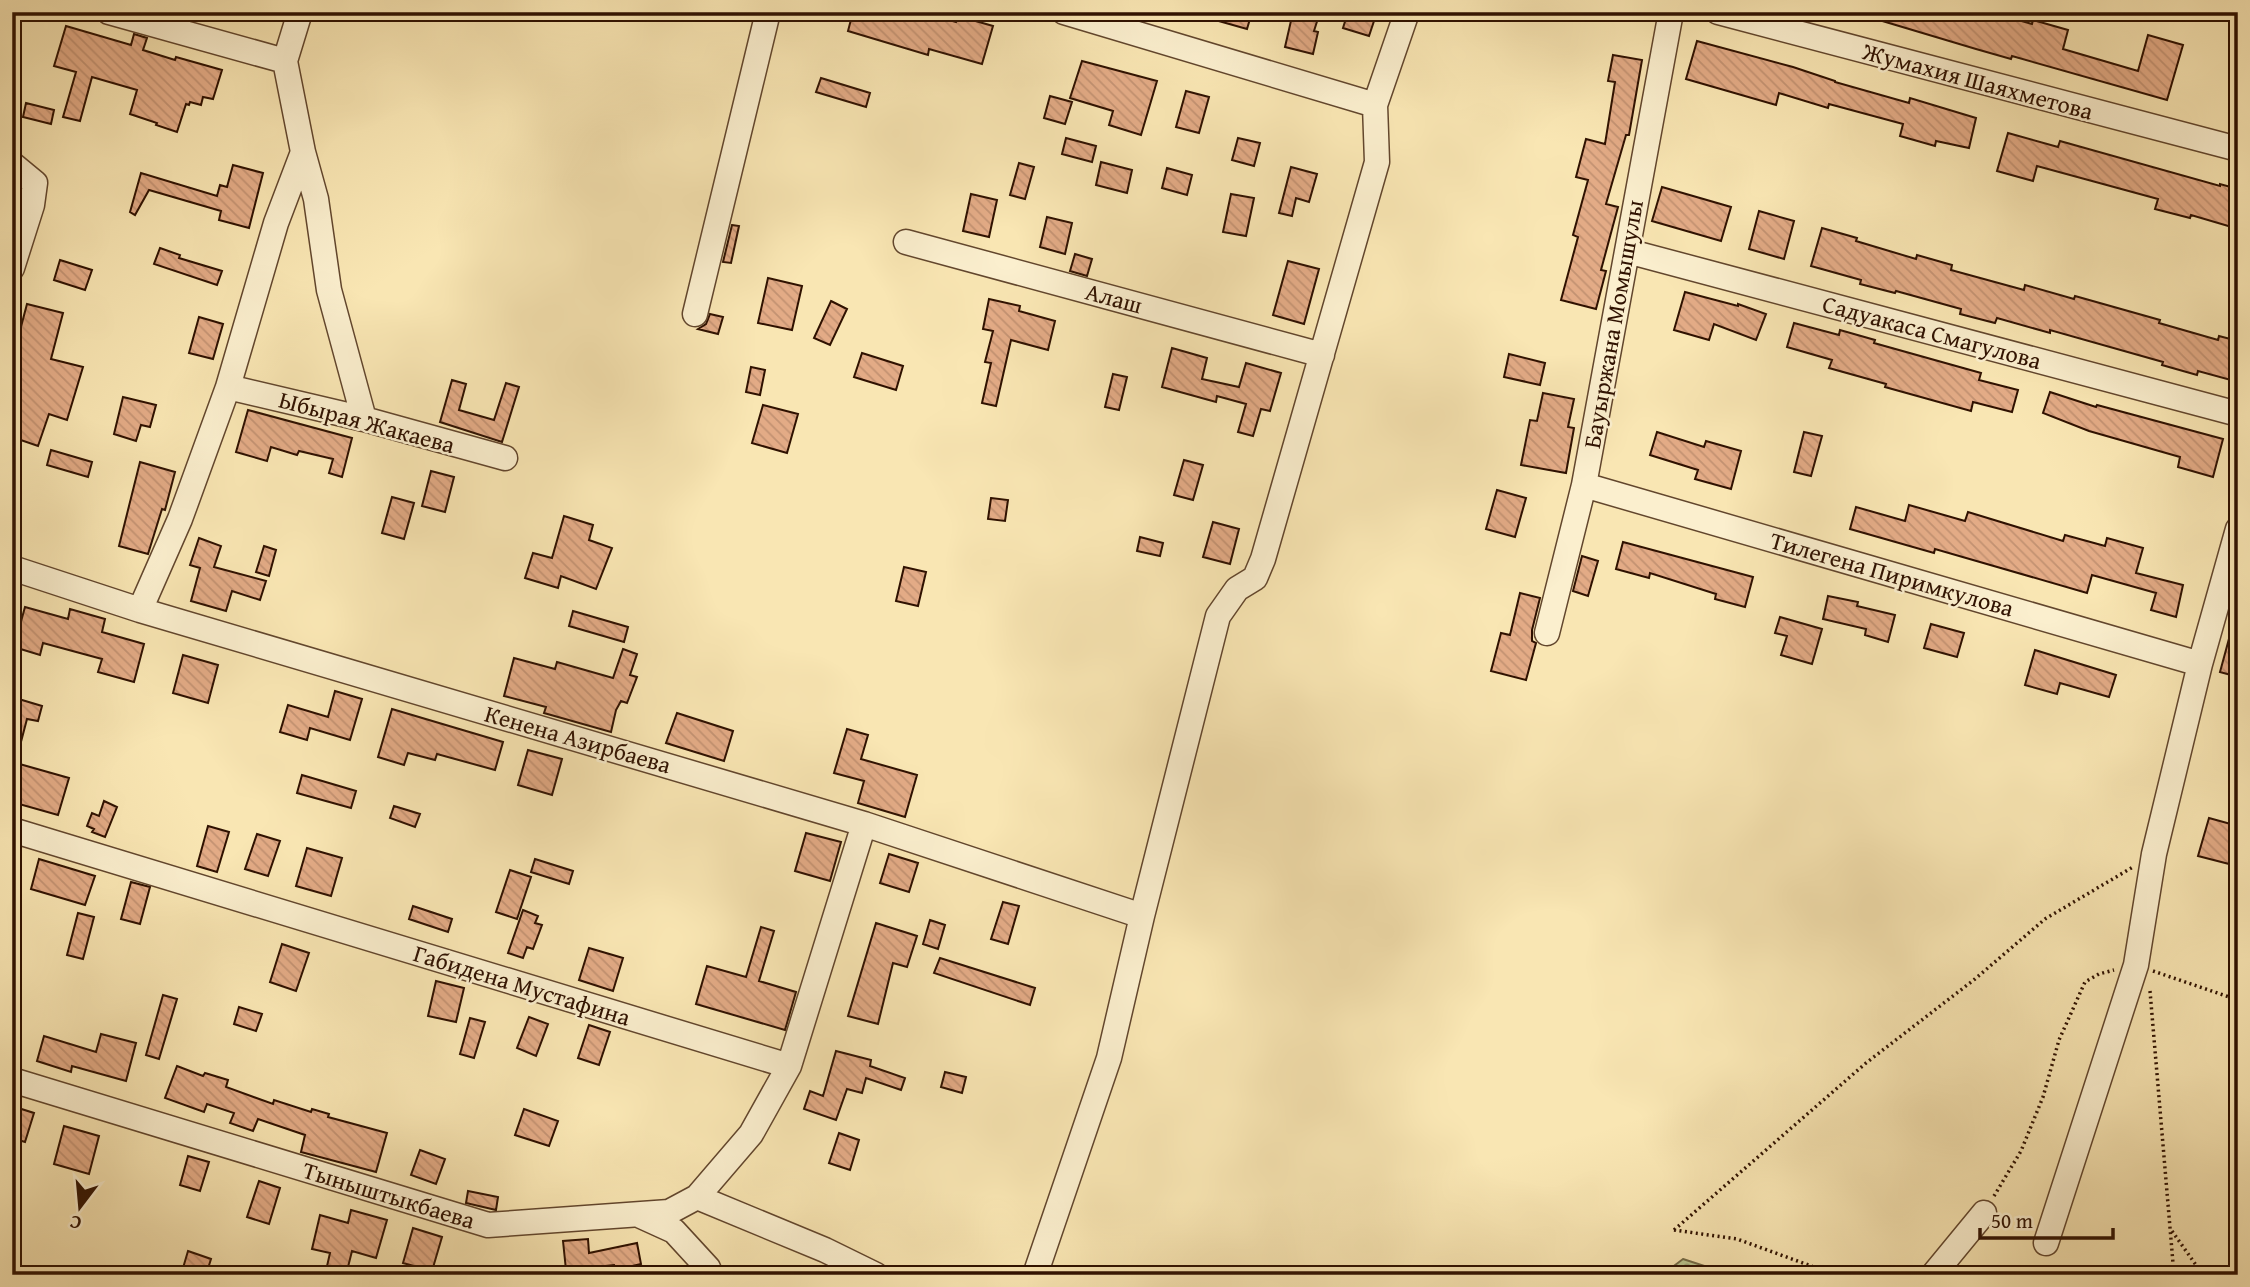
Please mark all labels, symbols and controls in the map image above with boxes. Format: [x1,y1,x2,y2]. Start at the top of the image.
street label: Жумахия Шаяхметова [1858,33,2098,129]
street label: Бауыржана Момышулы [1574,197,1652,451]
street label: Алаш [1082,274,1146,322]
street label: Садуакаса Смагулова [1819,286,2046,378]
street label: Ыбырая Жакаева [275,382,459,462]
street label: Тилегена Пиримкулова [1766,522,2018,626]
street label: Кенена Азирбаева [481,696,676,782]
street label: Габидена Мустафина [409,935,635,1035]
street label: Тыныштыкбаева [299,1152,480,1238]
north arrow [46,1172,116,1242]
scale bar [1980,1196,2114,1240]
text: 50 m [1991,1205,2033,1236]
text: С [66,1208,84,1238]

